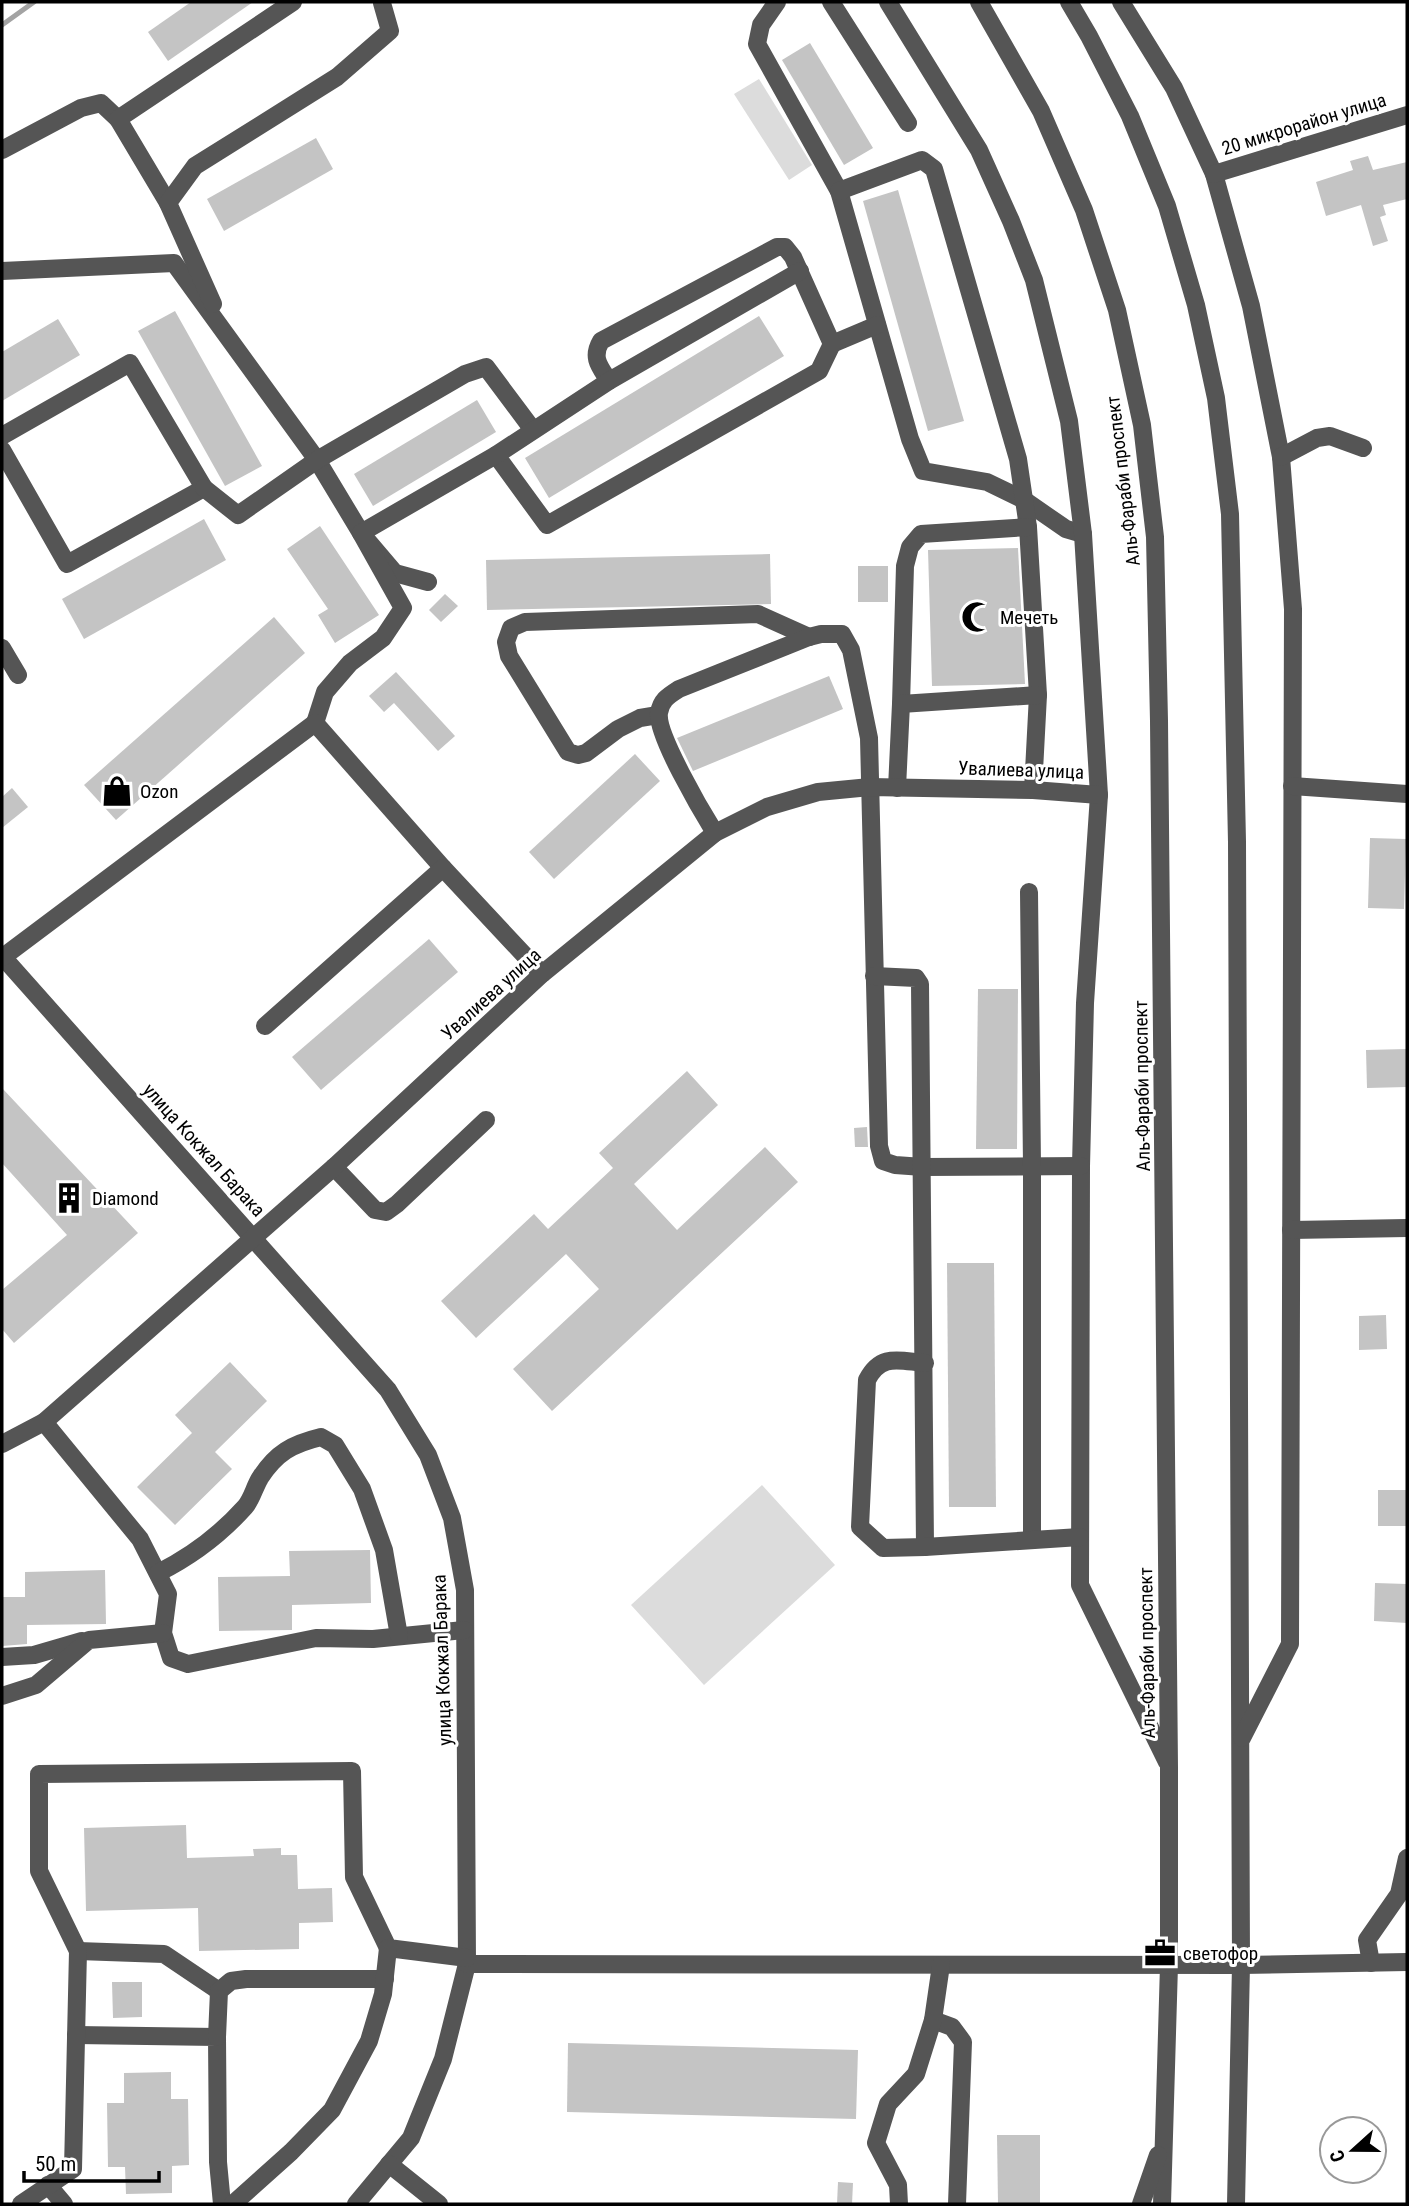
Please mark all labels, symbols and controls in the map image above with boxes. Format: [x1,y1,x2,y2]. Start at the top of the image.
street label: 20 микрорайон улица [1219,88,1389,160]
street label: Аль-Фараби проспект [1101,395,1145,567]
mosque icon: Мечеть [960,600,994,634]
place label: Мечеть [1000,606,1058,629]
street label: Увалиева улица [958,756,1084,784]
shop icon: Ozon [100,774,134,808]
place label: Ozon [140,780,178,803]
street label: Увалиева улица [436,943,546,1045]
street label: Аль-Фараби проспект [1129,1000,1155,1172]
street label: улица Кокжал Барака [138,1079,270,1221]
building icon: Diamond [52,1181,86,1215]
place label: Diamond [92,1187,159,1210]
street label: Аль-Фараби проспект [1134,1567,1160,1739]
street label: улица Кокжал Барака [428,1574,456,1746]
office icon: светофор [1143,1936,1177,1970]
place label: светофор [1183,1942,1258,1965]
north arrow [1318,2115,1388,2185]
scale bar [24,2140,159,2184]
text: С [1325,2147,1350,2165]
text: 50 m [35,2152,76,2176]

